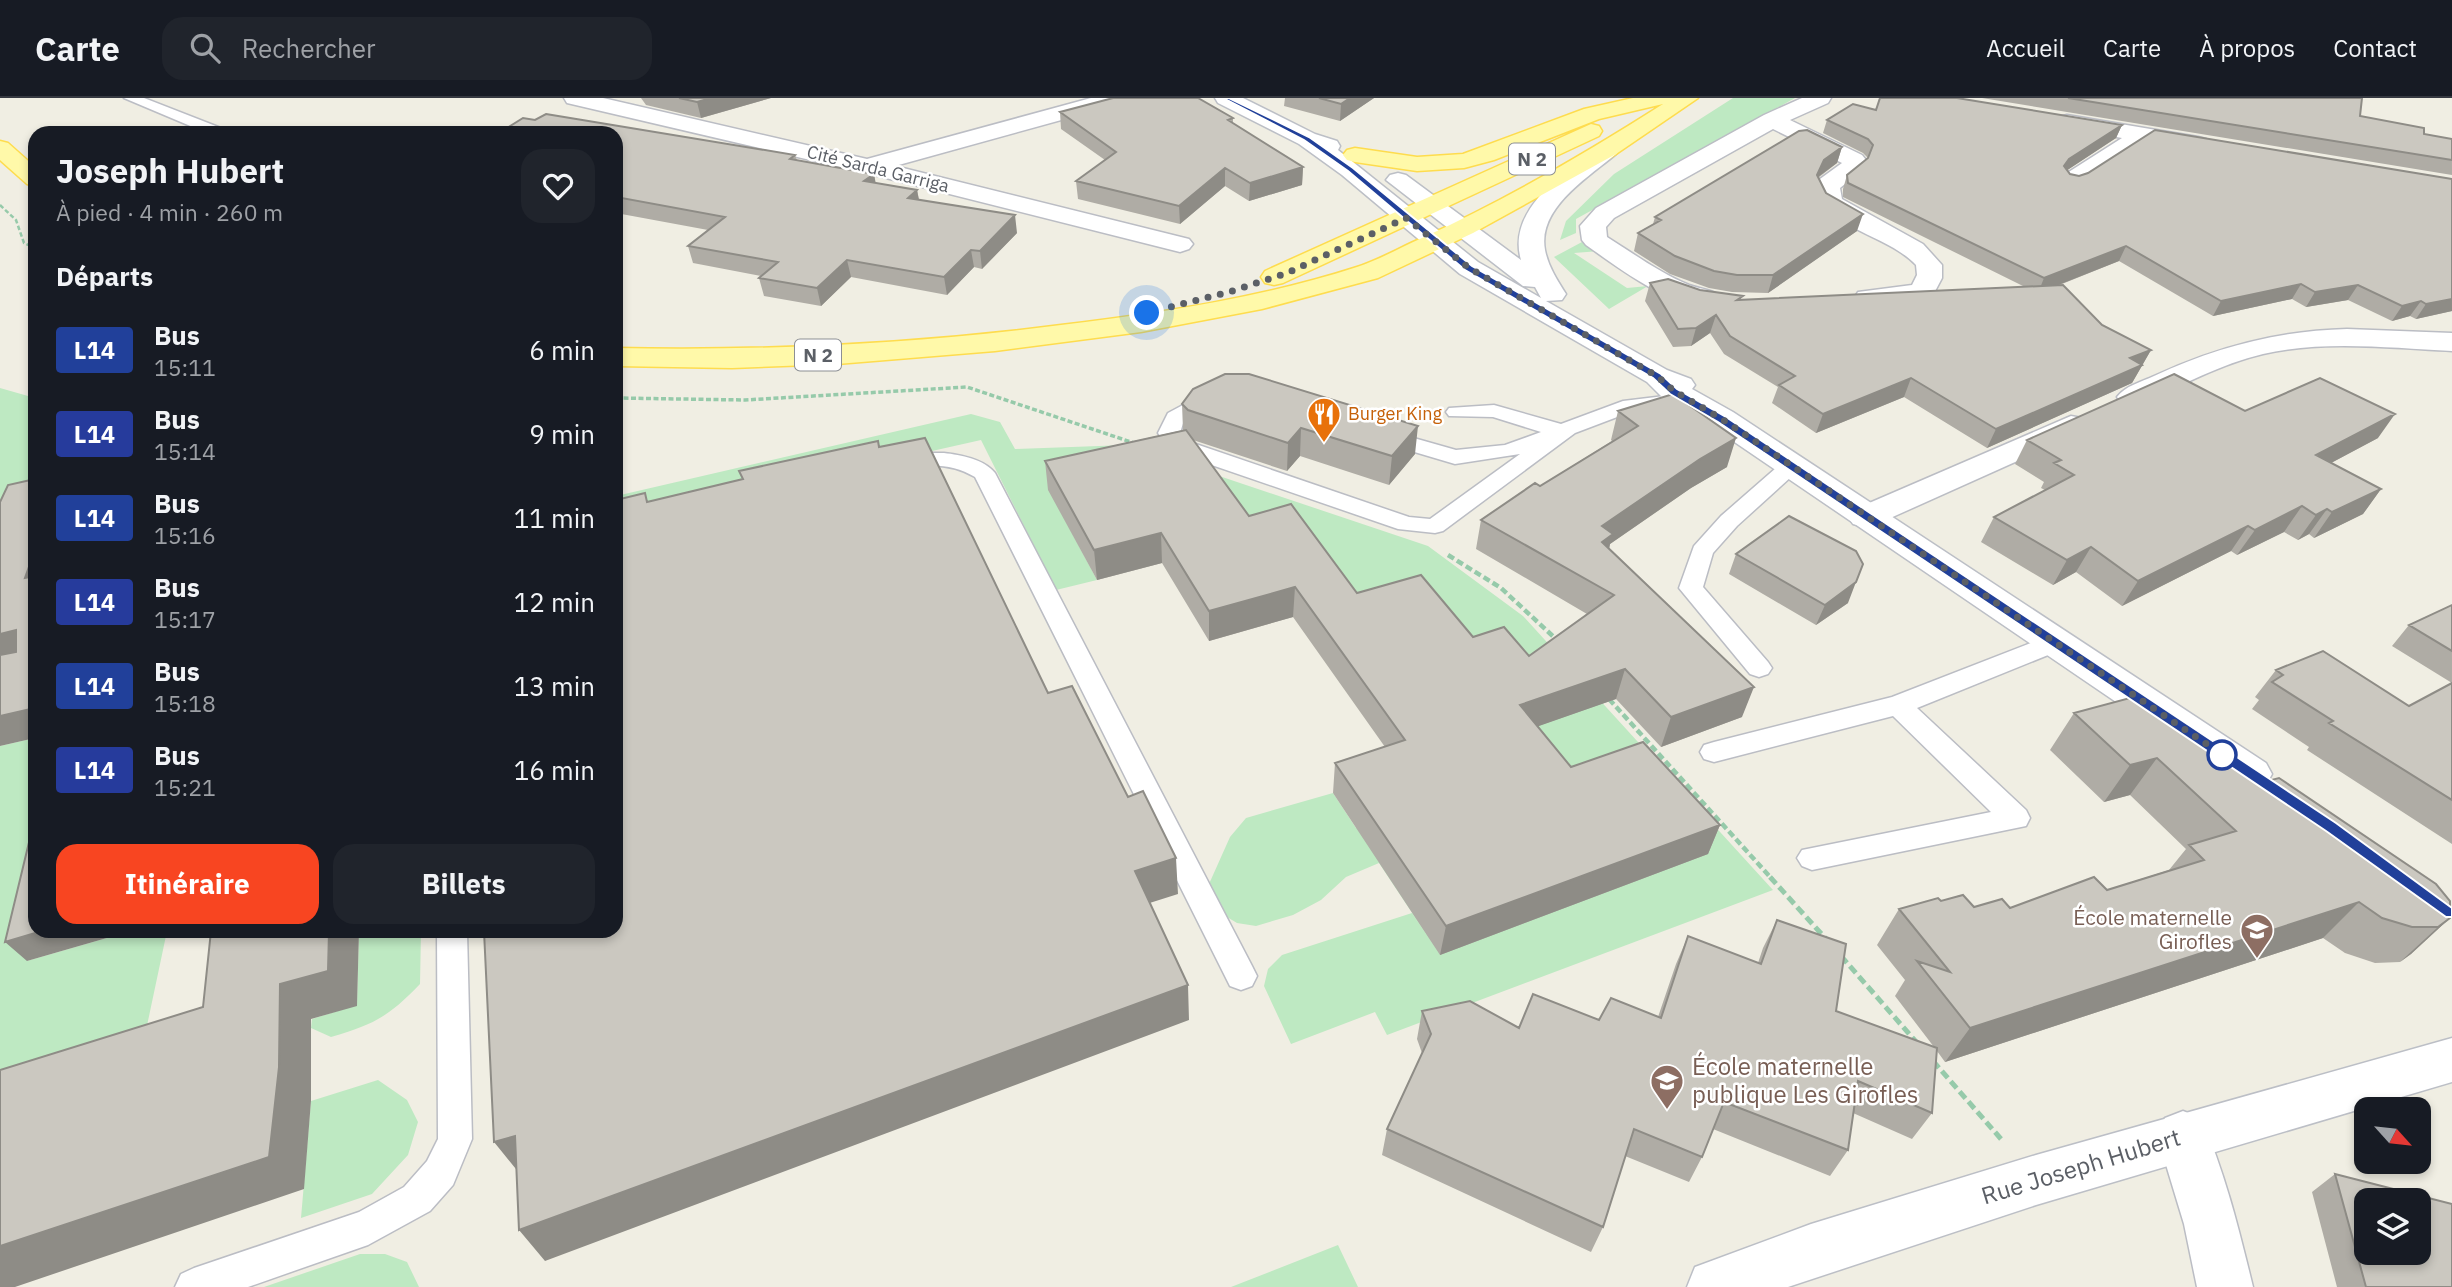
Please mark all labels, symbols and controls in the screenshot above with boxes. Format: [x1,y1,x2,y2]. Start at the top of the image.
search box [162,17,652,80]
text: Carte [35,27,120,70]
icon: search [186,29,224,67]
text: Rechercher [242,31,376,65]
text: Accueil [1986,32,2065,64]
text: Carte [2103,32,2161,64]
text: À propos [2199,32,2295,64]
text: Contact [2333,32,2417,64]
street label: Cité Sarda Garriga [805,140,952,197]
road number: N 2 [1509,143,1555,174]
text: Joseph Hubert [56,149,284,192]
button: heart [521,149,595,223]
text: À pied · 4 min · 260 m [56,197,283,227]
text: Départs [56,259,153,293]
your location [1129,295,1164,330]
text: Bus [154,318,200,352]
text: 6 min [529,333,595,367]
text: L14 [74,334,115,366]
road number: N 2 [795,340,841,370]
text: 15:11 [154,352,216,382]
restaurant icon: Burger King [1305,395,1343,444]
text: Bus [154,402,200,436]
place label: Burger King [1348,402,1442,425]
text: 9 min [529,417,595,451]
text: L14 [74,418,115,450]
text: 15:14 [154,436,216,466]
text: Bus [154,486,200,520]
text: 11 min [514,501,595,535]
text: L14 [74,502,115,534]
text: 15:16 [154,520,216,550]
text: Bus [154,570,200,604]
text: 12 min [514,585,595,619]
text: L14 [74,586,115,618]
text: 15:17 [154,604,216,634]
text: Bus [154,654,200,688]
text: 13 min [514,669,595,703]
text: L14 [74,670,115,702]
text: 15:18 [154,688,216,718]
text: Bus [154,738,200,772]
unlabelled marker [2207,740,2237,770]
text: 16 min [514,753,595,787]
text: L14 [74,754,115,786]
text: 15:21 [154,772,216,802]
button: Itinéraire [56,844,319,924]
button: Billets [333,844,595,924]
place label: École maternelle Girofles [2073,903,2232,955]
school or university icon: École maternelle Girofles [2238,911,2276,960]
place label: École maternelle publique Les Girofles [1692,1050,1919,1110]
school or university icon: École maternelle publique Les Girofles [1648,1062,1686,1111]
north arrow [2354,1097,2431,1174]
map controls [2354,1097,2431,1265]
street label: Rue Joseph Hubert [1977,1121,2184,1212]
button: layers [2354,1188,2431,1265]

